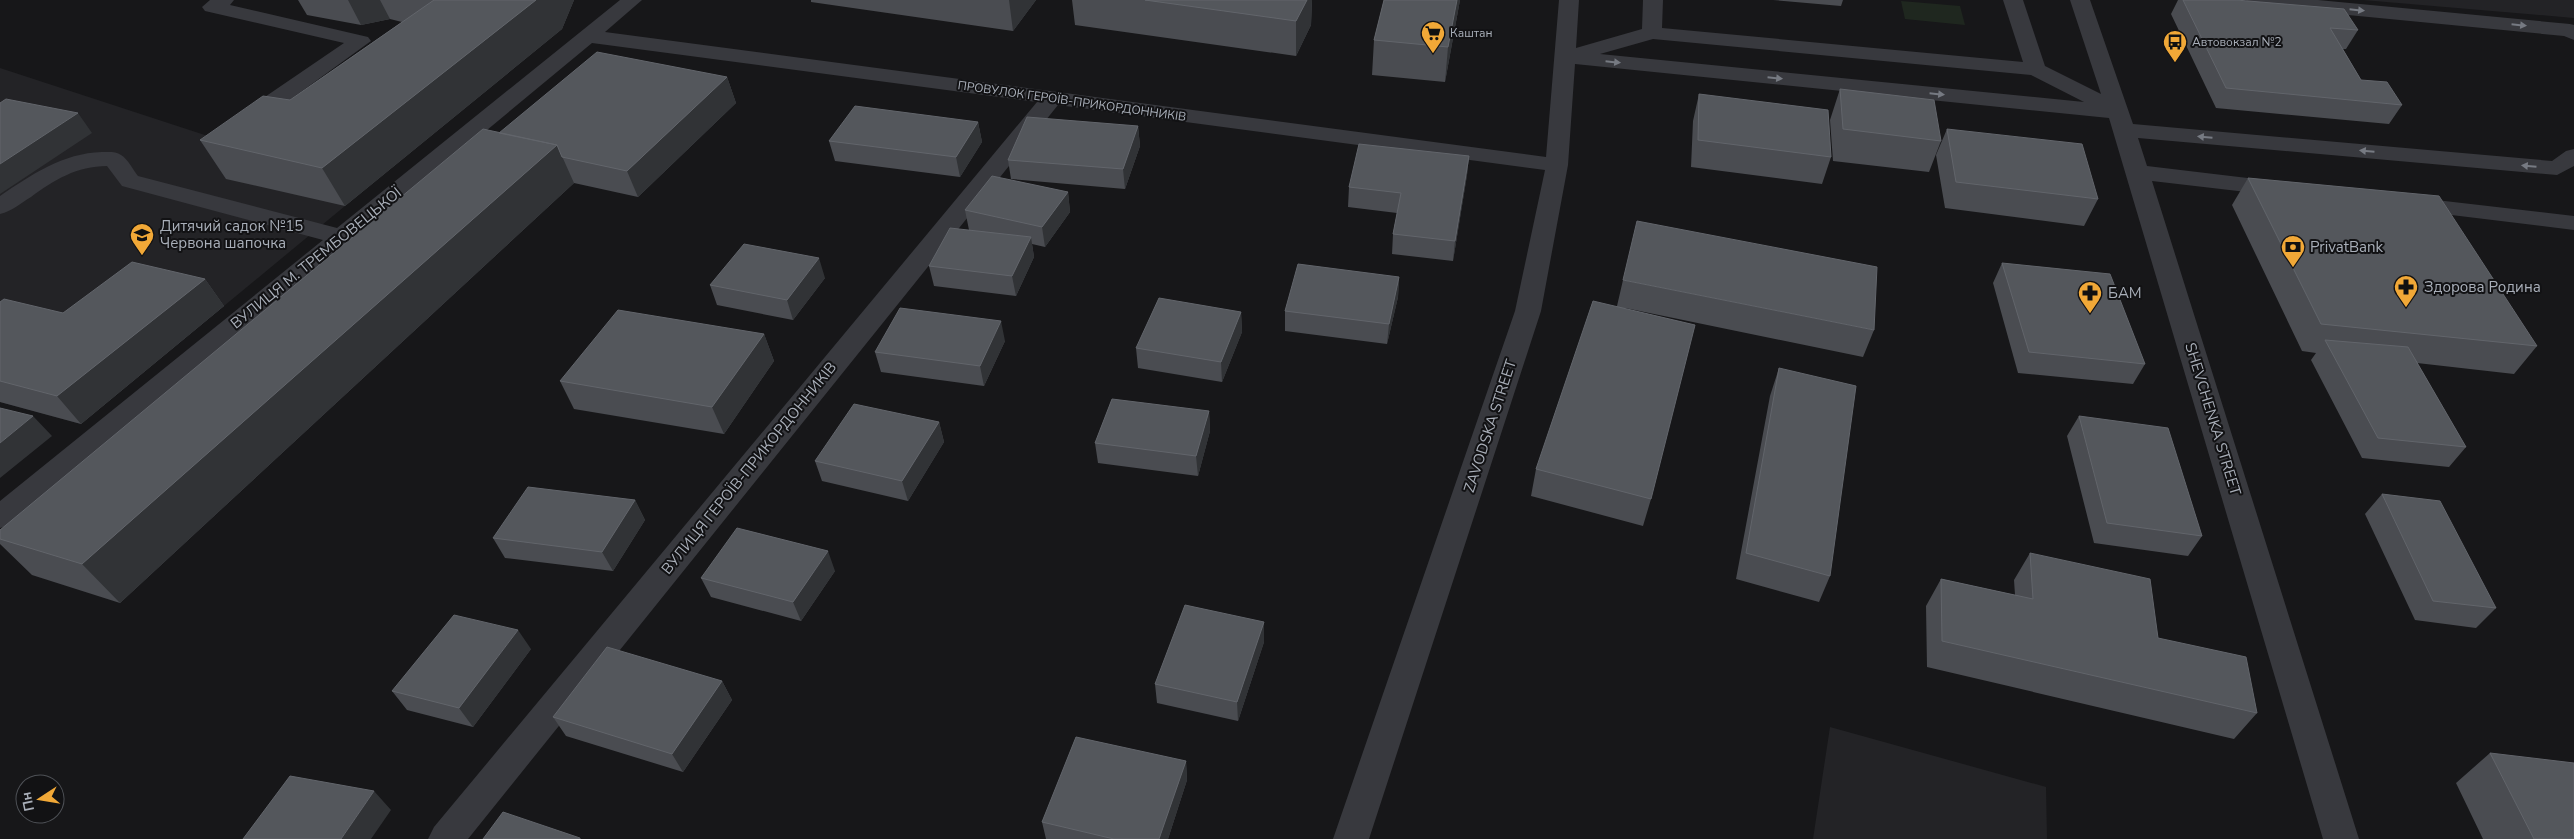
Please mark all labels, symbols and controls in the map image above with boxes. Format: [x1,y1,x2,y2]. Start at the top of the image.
one-way arrow [2349,6,2365,14]
supermarket icon: Каштан [1420,20,1446,54]
one-way arrow [2511,22,2527,30]
place label: Каштан [1450,25,1493,41]
bus stop icon: Автовокзал №2 [2162,29,2188,63]
place label: Автовокзал №2 [2192,34,2282,50]
one-way arrow [1606,58,1622,66]
one-way arrow [1767,74,1783,82]
street label: ПРОВУЛОК ГЕРОЇВ-ПРИКОРДОННИКІВ [957,77,1187,125]
one-way arrow [1929,90,1945,98]
one-way arrow [2197,133,2213,141]
one-way arrow [2359,147,2375,155]
one-way arrow [2521,162,2537,170]
street label: ВУЛИЦЯ М. ТРЕМБОВЕЦЬКОЇ [226,183,406,333]
place label: Дитячий садок №15 Червона шапочка [160,216,303,253]
school or university icon: Дитячий садок №15 Червона шапочка [129,222,155,256]
bank icon: PrivatBank [2280,234,2306,268]
place label: PrivatBank [2310,237,2384,257]
pharmacy icon: Здорова Родина [2393,274,2419,308]
place label: Здорова Родина [2424,277,2541,297]
pharmacy icon: БАМ [2077,280,2103,314]
place label: БАМ [2108,283,2142,303]
street label: SHEVCHENKA STREET [2180,340,2246,498]
street label: ZAVODSKA STREET [1459,357,1521,495]
street label: ВУЛИЦЯ ГЕРОЇВ-ПРИКОРДОННИКІВ [657,358,841,578]
north arrow [15,774,65,824]
text: Пн [16,790,39,813]

